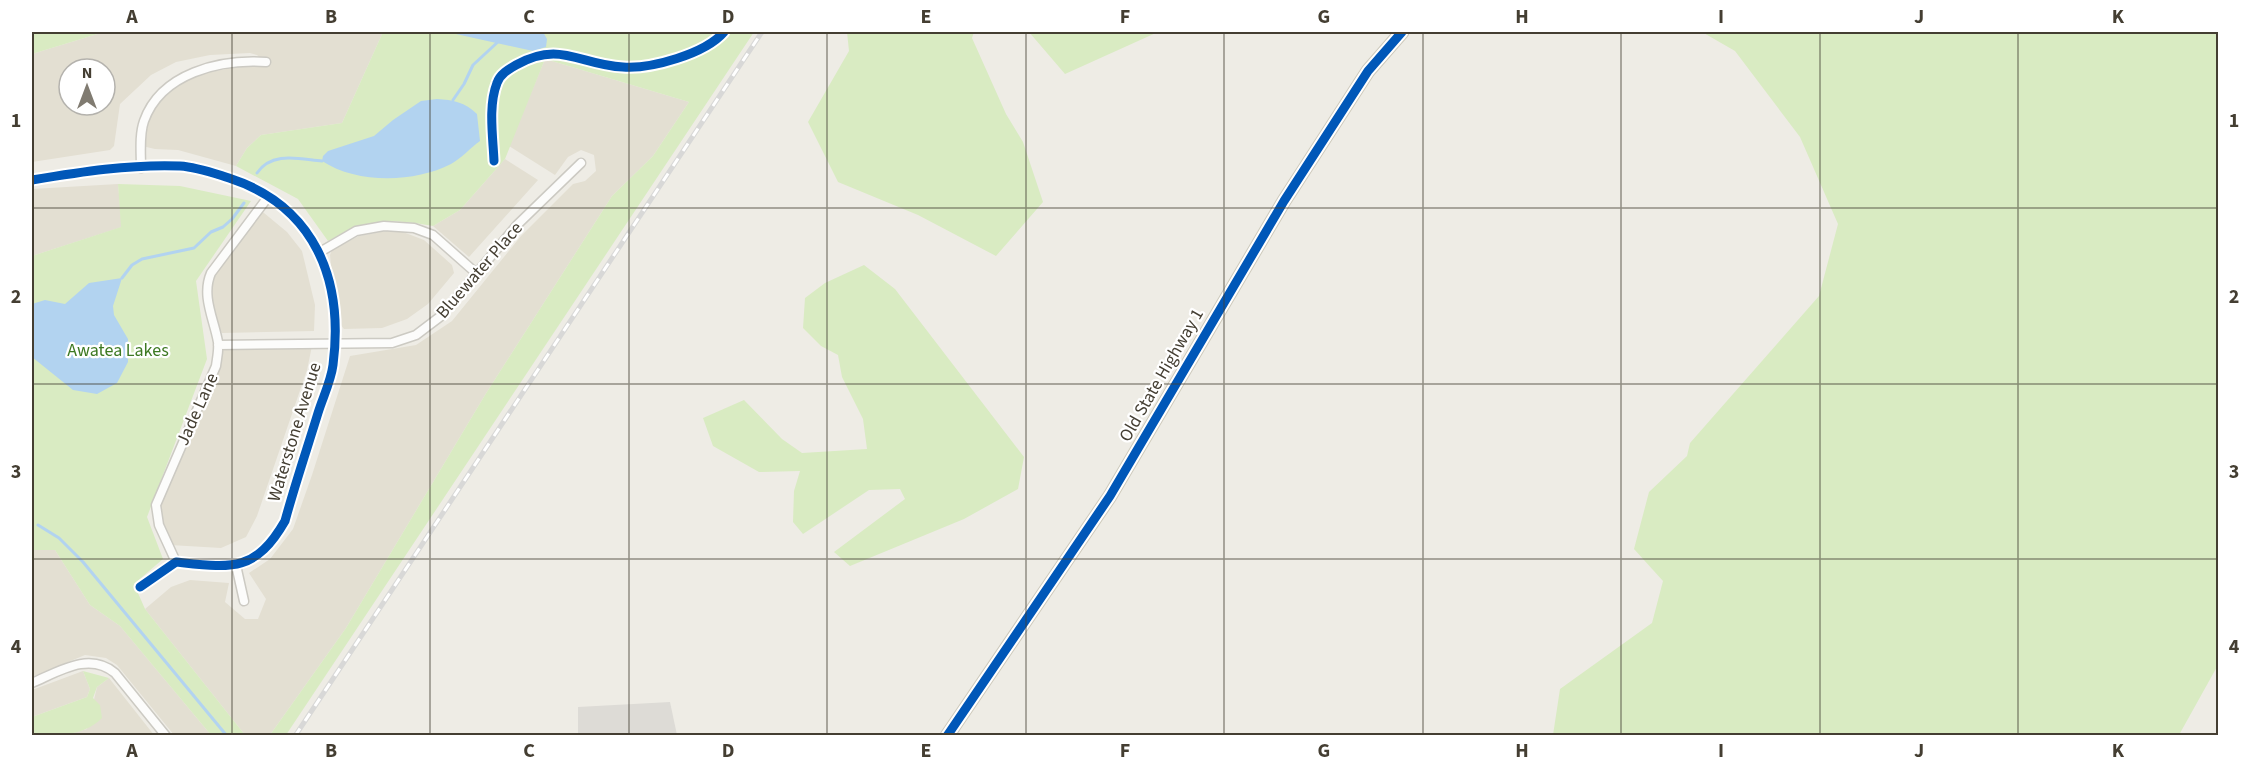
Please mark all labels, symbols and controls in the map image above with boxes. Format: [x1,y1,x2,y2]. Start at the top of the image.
text: A [125,3,138,31]
text: B [325,3,337,31]
text: C [523,3,535,31]
text: D [722,3,734,31]
text: E [921,3,931,31]
text: F [1120,3,1130,31]
text: G [1318,3,1330,31]
text: H [1515,3,1529,31]
text: I [1718,3,1724,31]
text: J [1914,3,1924,31]
text: K [2112,3,2125,31]
north arrow [57,57,117,117]
text: N [82,62,92,84]
text: 1 [11,107,21,135]
text: 1 [2229,107,2239,135]
street label: Bluewater Place [430,216,528,324]
text: 2 [11,283,21,311]
text: 2 [2229,283,2239,311]
street label: Old State Highway 1 [1113,304,1210,446]
park label: Awatea Lakes [67,338,169,363]
street label: Waterstone Avenue [261,359,328,505]
street label: Jade Lane [170,369,225,449]
text: 3 [11,458,21,486]
text: 3 [2229,458,2239,486]
text: 4 [11,633,22,661]
text: 4 [2229,633,2240,661]
text: A [125,737,138,765]
text: B [325,737,337,765]
text: C [523,737,535,765]
text: D [722,737,734,765]
text: E [921,737,931,765]
text: F [1120,737,1130,765]
text: G [1318,737,1330,765]
text: H [1515,737,1529,765]
text: I [1718,737,1724,765]
text: J [1914,737,1924,765]
text: K [2112,737,2125,765]

